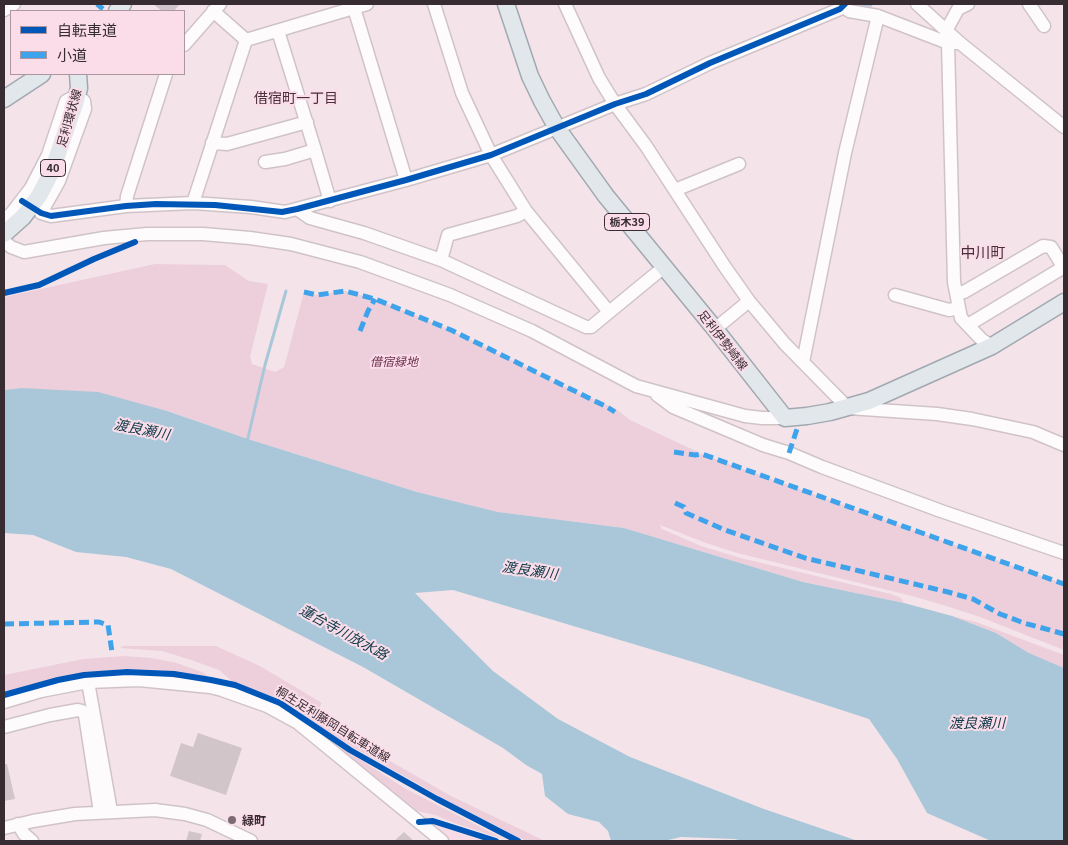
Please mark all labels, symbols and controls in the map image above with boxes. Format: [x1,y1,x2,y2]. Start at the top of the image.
legend [10,10,185,75]
text: 自転車道 [57,19,117,40]
text: 小道 [57,44,87,65]
street label: 足利環状線 [54,87,84,149]
district label: 借宿町一丁目 [254,90,338,106]
road number: 40 [40,160,66,177]
road number: 栃木39 [604,213,650,230]
district label: 中川町 [961,243,1005,261]
street label: 足利伊勢崎線 [695,307,751,373]
park label: 借宿緑地 [370,354,418,368]
water label: 渡良瀬川 [113,415,171,443]
water label: 渡良瀬川 [501,558,559,582]
water label: 蓮台寺川放水路 [297,601,391,663]
street label: 桐生足利藤岡自転車道線 [273,683,393,765]
water label: 渡良瀬川 [949,715,1005,731]
place label: 緑町 [242,813,266,827]
marker: 緑町 [226,814,238,826]

